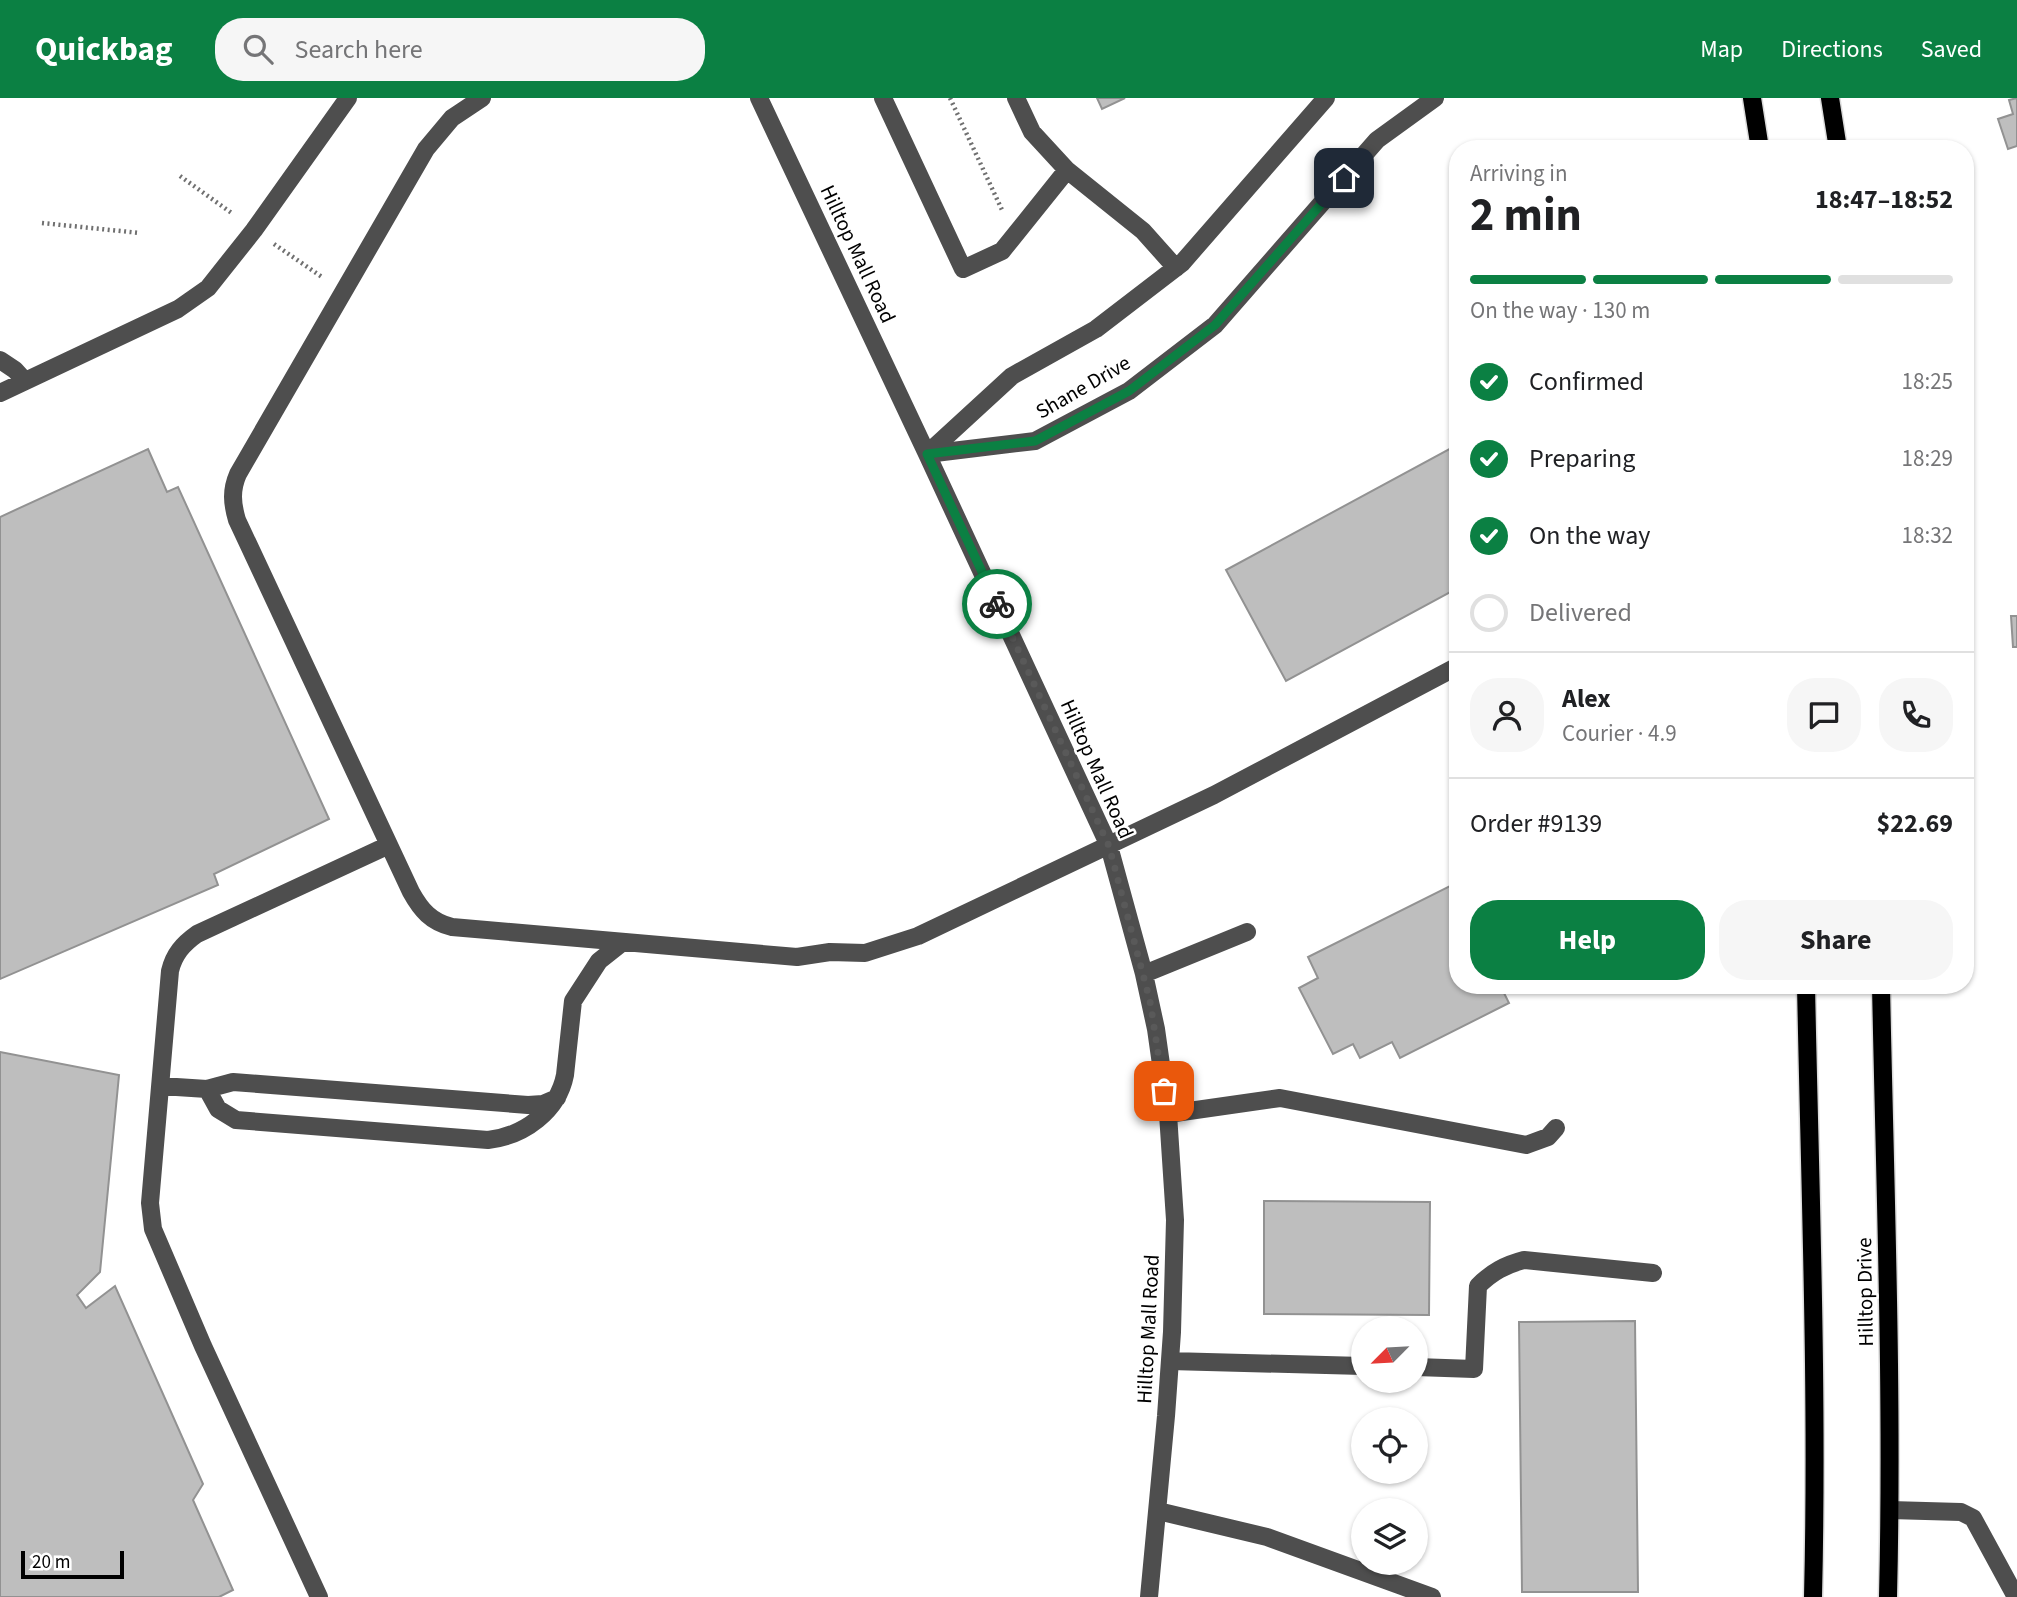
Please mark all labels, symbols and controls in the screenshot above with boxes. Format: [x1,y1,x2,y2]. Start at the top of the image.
search box [215,18,705,81]
text: Quickbag [35,26,173,73]
icon: search [239,30,277,68]
text: Search here [295,31,423,68]
text: Map [1700,32,1743,67]
text: Directions [1781,32,1883,67]
text: Saved [1921,32,1982,67]
pin [1314,148,1374,208]
text: Arriving in [1470,157,1568,190]
icon: home [1325,159,1363,197]
street label: Hilltop Mall Road [813,180,903,328]
text: 18:47–18:52 [1815,181,1953,218]
text: 2 min [1470,183,1582,248]
text: On the way · 130 m [1470,294,1650,327]
street label: Shane Drive [1030,348,1136,426]
icon: check [1470,363,1508,401]
text: Confirmed [1529,363,1644,400]
text: 18:25 [1902,365,1953,398]
icon: check [1470,440,1508,478]
text: Preparing [1529,440,1635,477]
text: 18:29 [1902,442,1953,475]
icon: check [1470,517,1508,555]
text: On the way [1529,517,1650,554]
text: 18:32 [1902,519,1953,552]
courier [962,569,1032,639]
icon: bike [978,585,1016,623]
text: Delivered [1529,594,1632,631]
button: person [1470,678,1544,752]
button: chat [1787,678,1861,752]
button: phone [1879,678,1953,752]
text: Alex [1562,680,1611,717]
street label: Hilltop Mall Road [1053,695,1141,843]
text: Courier · 4.9 [1562,717,1677,750]
text: Order #9139 [1470,805,1602,842]
text: $22.69 [1877,805,1953,842]
button: Help [1470,900,1705,980]
button: Share [1719,900,1953,980]
pin [1134,1061,1194,1121]
icon: bag [1145,1072,1183,1110]
street label: Hilltop Drive [1849,1237,1881,1347]
street label: Hilltop Mall Road [1129,1254,1167,1404]
north arrow [1351,1316,1428,1393]
map controls [1351,1316,1428,1575]
button: locate [1351,1407,1428,1484]
button: layers [1351,1498,1428,1575]
scale bar [21,1548,124,1580]
text: 20 m [32,1549,70,1576]

